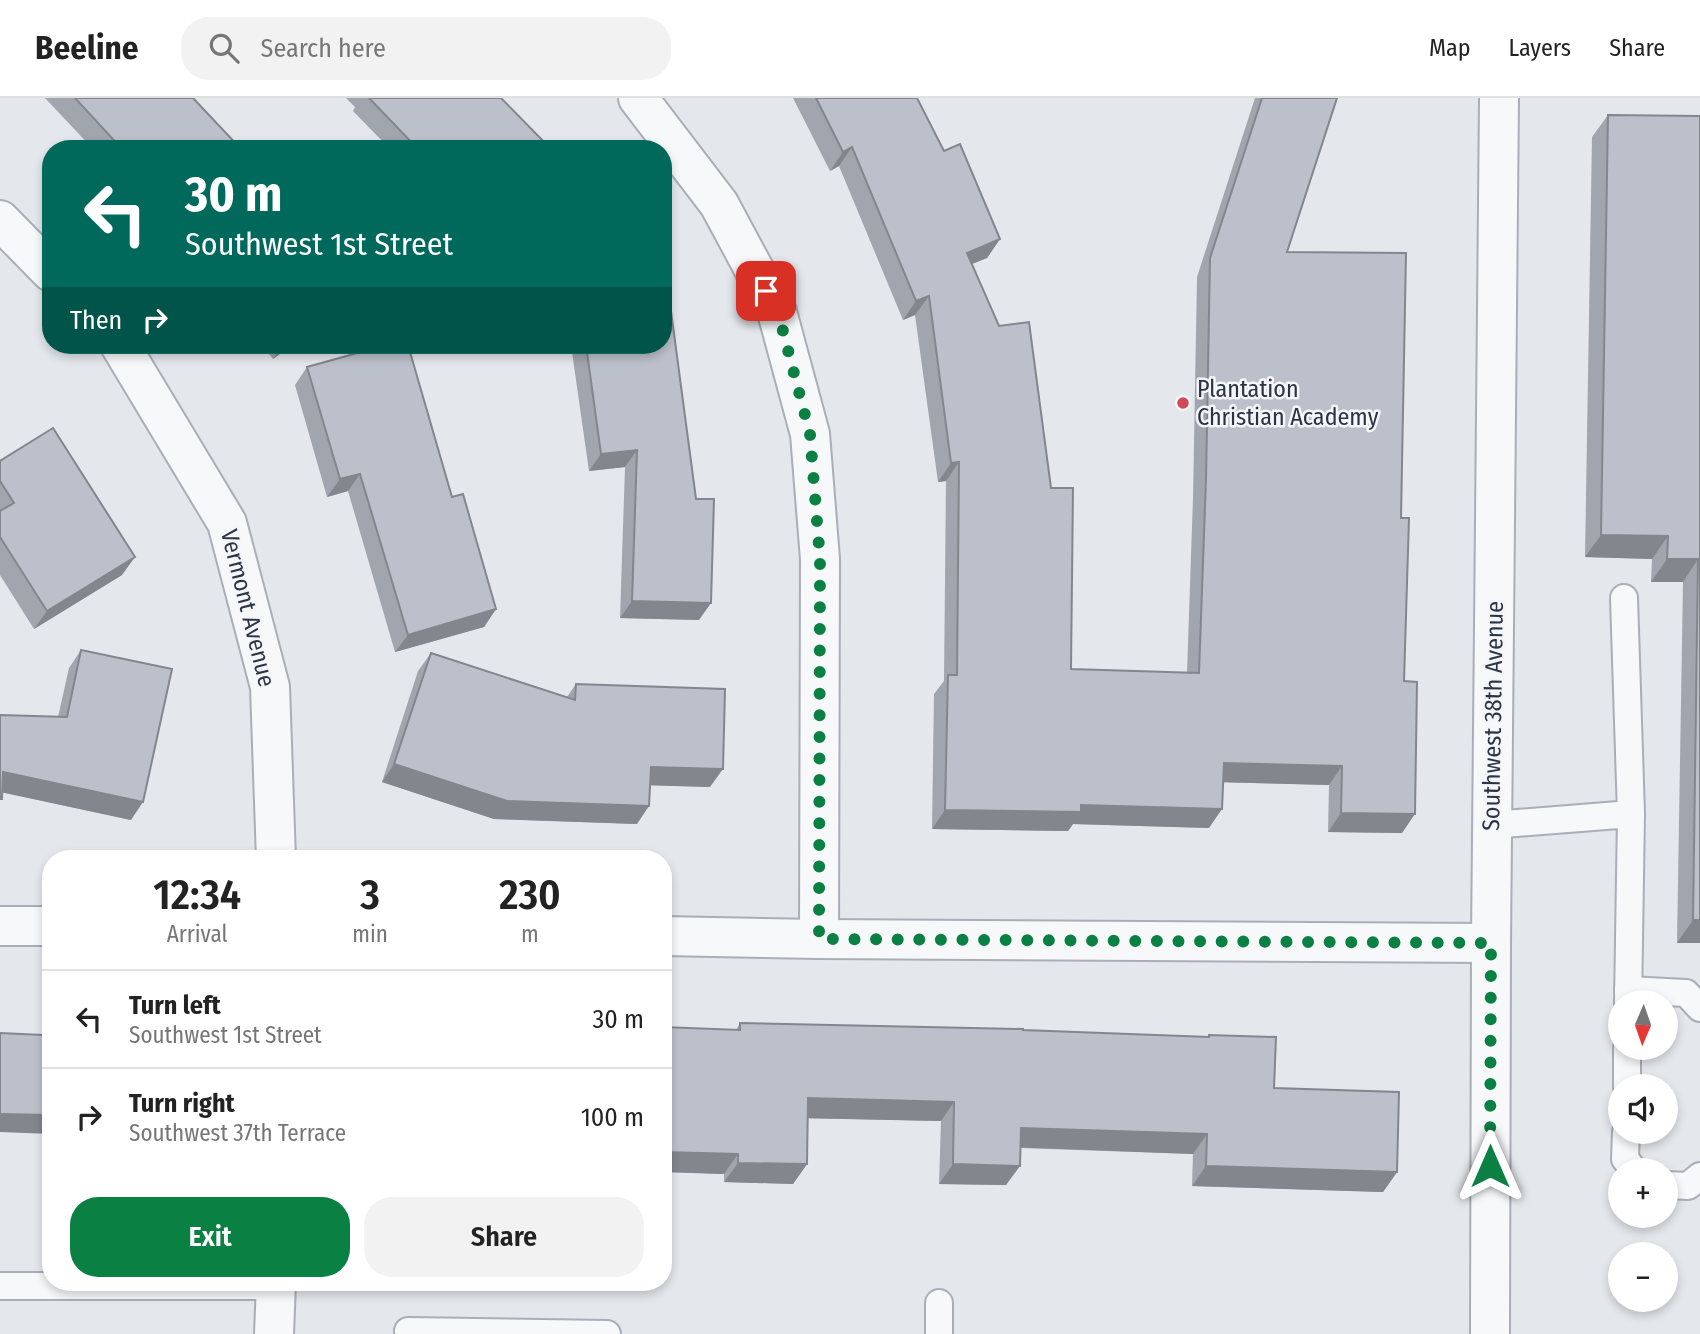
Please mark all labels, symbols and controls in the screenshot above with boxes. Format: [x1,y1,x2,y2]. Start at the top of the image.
search box [181,17,671,80]
text: Beeline [35,28,139,68]
icon: search [205,29,243,67]
text: Search here [261,33,386,64]
text: Map [1429,34,1471,62]
text: Layers [1509,34,1571,62]
text: Share [1609,34,1665,62]
text: 30 m [185,165,283,224]
icon: left [70,168,161,259]
text: Southwest 1st Street [185,225,453,263]
pin [736,261,796,321]
icon: arrive [747,272,785,310]
icon: right [136,301,174,339]
text: Then [70,305,122,336]
place label: Plantation Christian Academy [1197,375,1379,431]
marker: Plantation Christian Academy [1175,395,1191,411]
street label: Vermont Avenue [215,526,281,690]
street label: Southwest 38th Avenue [1477,601,1509,831]
text: 12:34 [153,870,241,920]
text: 3 [360,870,380,920]
text: 230 [499,870,561,920]
text: Arrival [167,920,228,948]
text: min [352,920,388,948]
text: m [521,920,539,948]
text: Turn left [129,990,221,1021]
north arrow [1608,990,1678,1060]
map controls [1608,990,1678,1312]
icon: left [70,1000,108,1038]
text: 30 m [593,1004,644,1035]
text: Southwest 1st Street [129,1021,322,1049]
button: sound [1608,1074,1678,1144]
text: Turn right [129,1088,235,1119]
icon: right [70,1098,108,1136]
text: 100 m [581,1102,644,1133]
text: Southwest 37th Terrace [129,1119,346,1147]
position arrow [1453,1129,1527,1203]
button: + [1608,1158,1678,1228]
button: Exit [70,1197,350,1277]
button: Share [364,1197,644,1277]
button: − [1608,1242,1678,1312]

